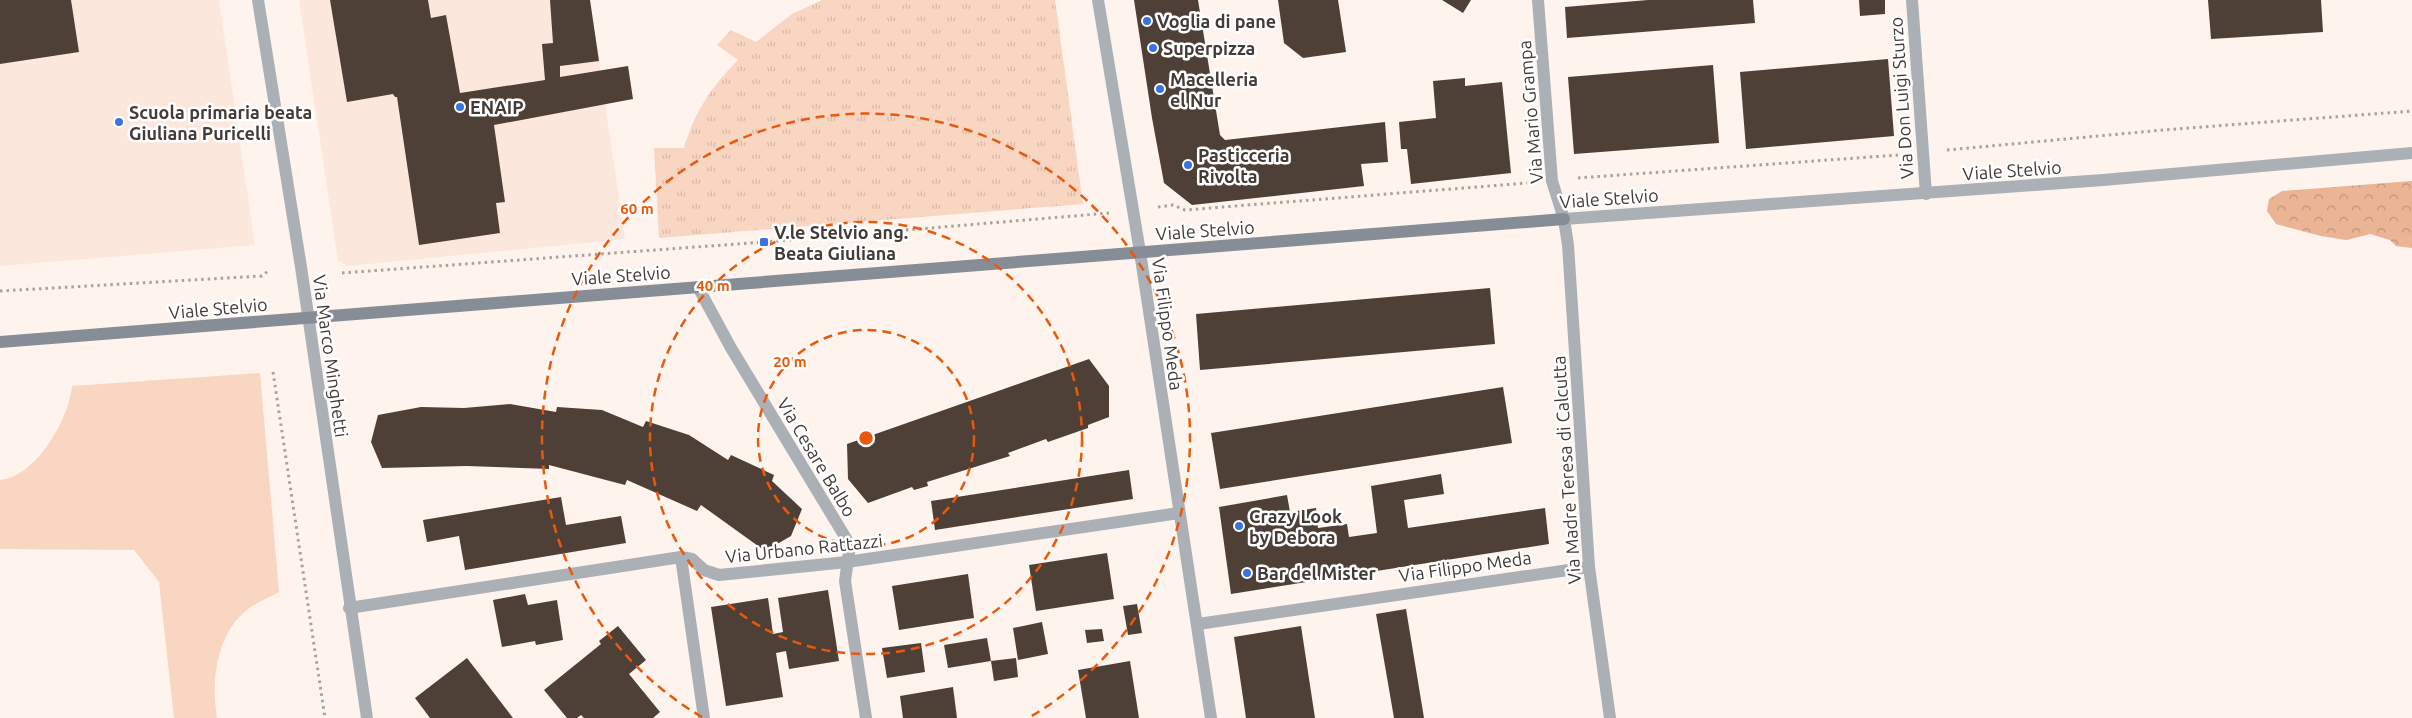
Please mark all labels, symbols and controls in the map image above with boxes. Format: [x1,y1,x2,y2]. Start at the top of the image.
place label: Voglia di pane [1157,11,1276,31]
marker: Voglia di pane [1141,15,1153,27]
street label: Via Don Luigi Sturzo [1885,16,1917,180]
place label: Superpizza [1163,38,1255,58]
street label: Via Mario Grampa [1514,39,1546,185]
marker: Superpizza [1147,42,1159,54]
place label: Macelleria el Nur [1170,69,1258,110]
marker: Macelleria el Nur [1154,83,1166,95]
place label: ENAIP [470,97,524,117]
marker: ENAIP [454,101,466,113]
place label: Scuola primaria beata Giuliana Puricelli [129,102,312,143]
marker: Scuola primaria beata Giuliana Puricelli [113,116,125,128]
place label: Pasticceria Rivolta [1198,145,1290,186]
street label: Viale Stelvio [1962,157,2062,183]
marker: Pasticceria Rivolta [1182,159,1194,171]
street label: Viale Stelvio [1559,185,1659,211]
text: 60 m [620,200,654,217]
street label: Viale Stelvio [1155,217,1255,243]
place label: V.le Stelvio ang. Beata Giuliana [774,222,908,263]
marker: V.le Stelvio ang. Beata Giuliana [758,236,770,248]
street label: Via Filippo Meda [1149,256,1187,392]
street label: Viale Stelvio [571,262,671,288]
street label: Via Marco Minghetti [310,273,352,439]
text: 40 m [696,277,730,294]
street label: Viale Stelvio [168,294,268,322]
text: 20 m [773,353,807,370]
street label: Via Madre Teresa di Calcutta [1548,355,1584,585]
street label: Via Cesare Balbo [774,394,860,520]
centre of rings [857,429,875,447]
place label: Crazy Look by Debora [1249,506,1342,547]
marker: Crazy Look by Debora [1233,520,1245,532]
street label: Via Urbano Rattazzi [724,530,884,566]
street label: Via Filippo Meda [1397,547,1533,585]
place label: Bar del Mister [1257,563,1377,583]
marker: Bar del Mister [1241,567,1253,579]

